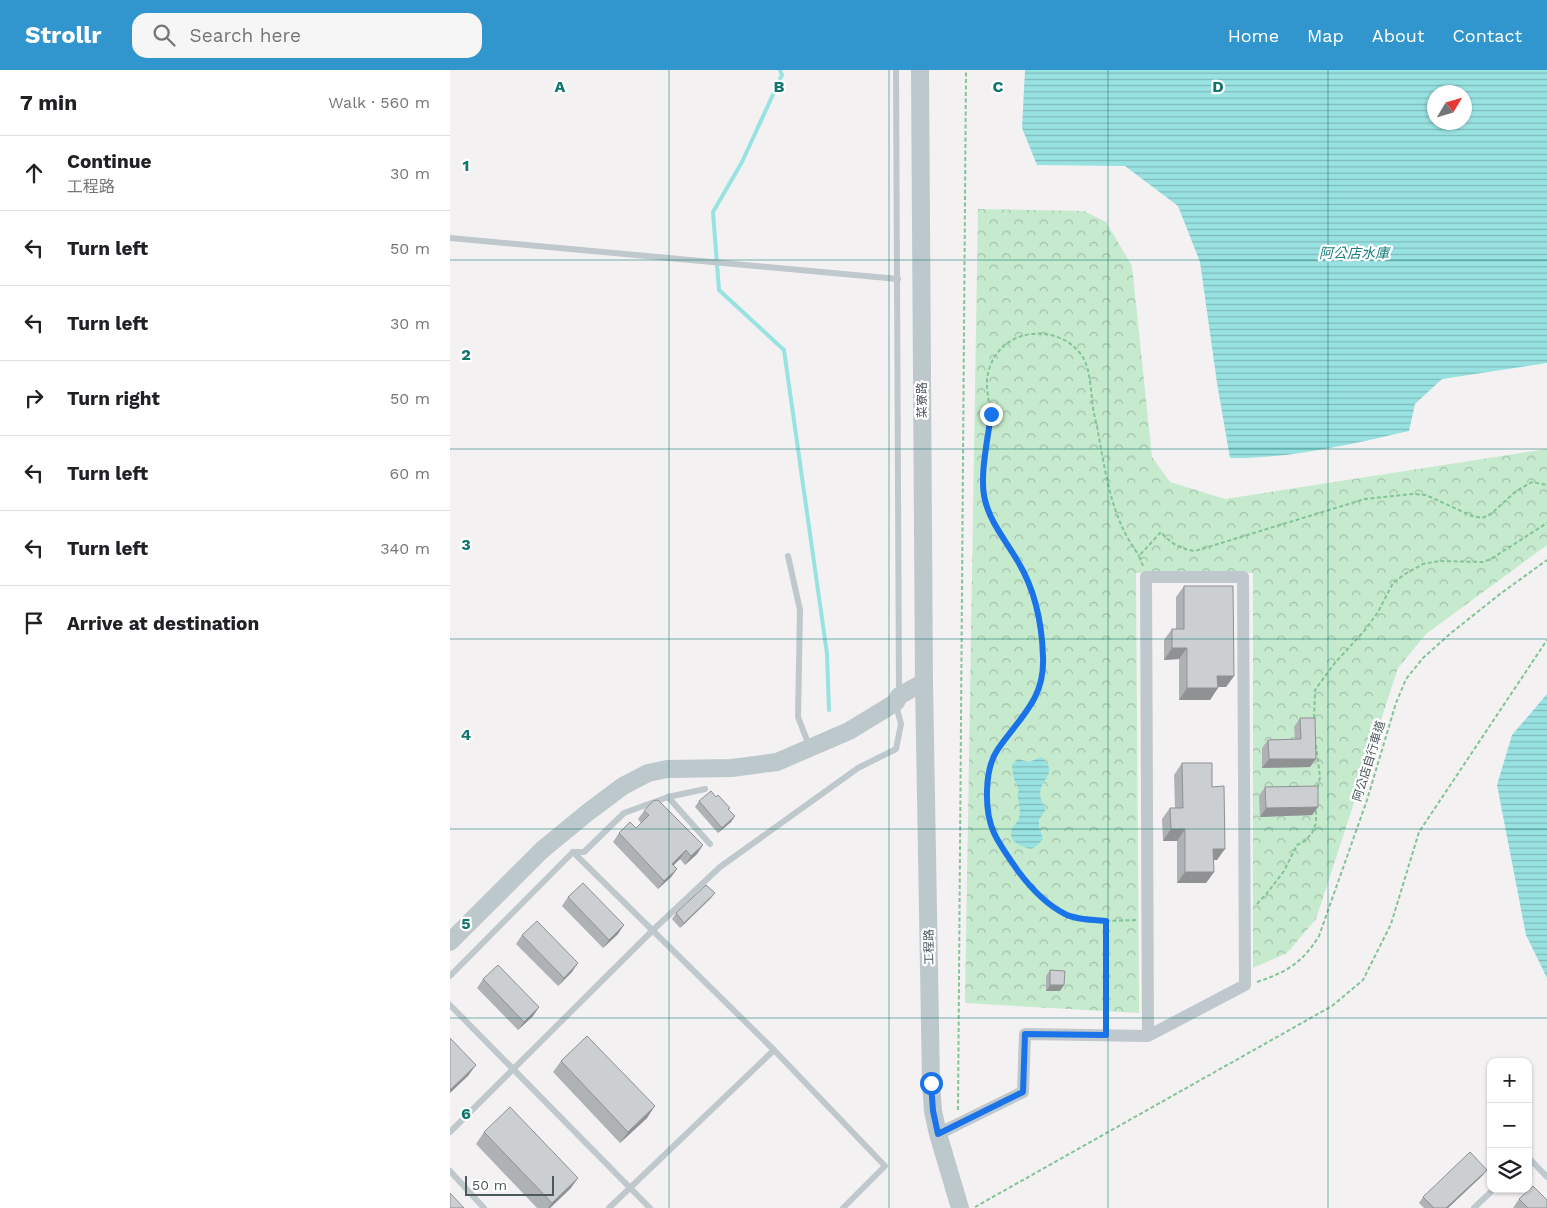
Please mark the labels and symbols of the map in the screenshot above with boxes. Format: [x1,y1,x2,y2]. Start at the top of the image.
text: A [555,77,566,96]
text: B [774,77,785,96]
text: C [993,77,1004,96]
text: D [1212,77,1224,96]
north arrow [1427,85,1472,130]
text: 1 [463,156,469,175]
water label: 阿公店水庫 [1319,245,1391,261]
text: 2 [461,345,471,364]
street label: 菜寮路 [915,382,929,418]
route end [980,403,1003,426]
text: 3 [461,535,471,554]
street label: 阿公店自行車道 [1350,719,1388,803]
text: 4 [461,725,471,744]
text: 5 [461,914,471,933]
street label: 工程路 [922,929,936,965]
route start [920,1072,943,1095]
text: 6 [461,1104,471,1123]
scale bar [465,1173,554,1196]

